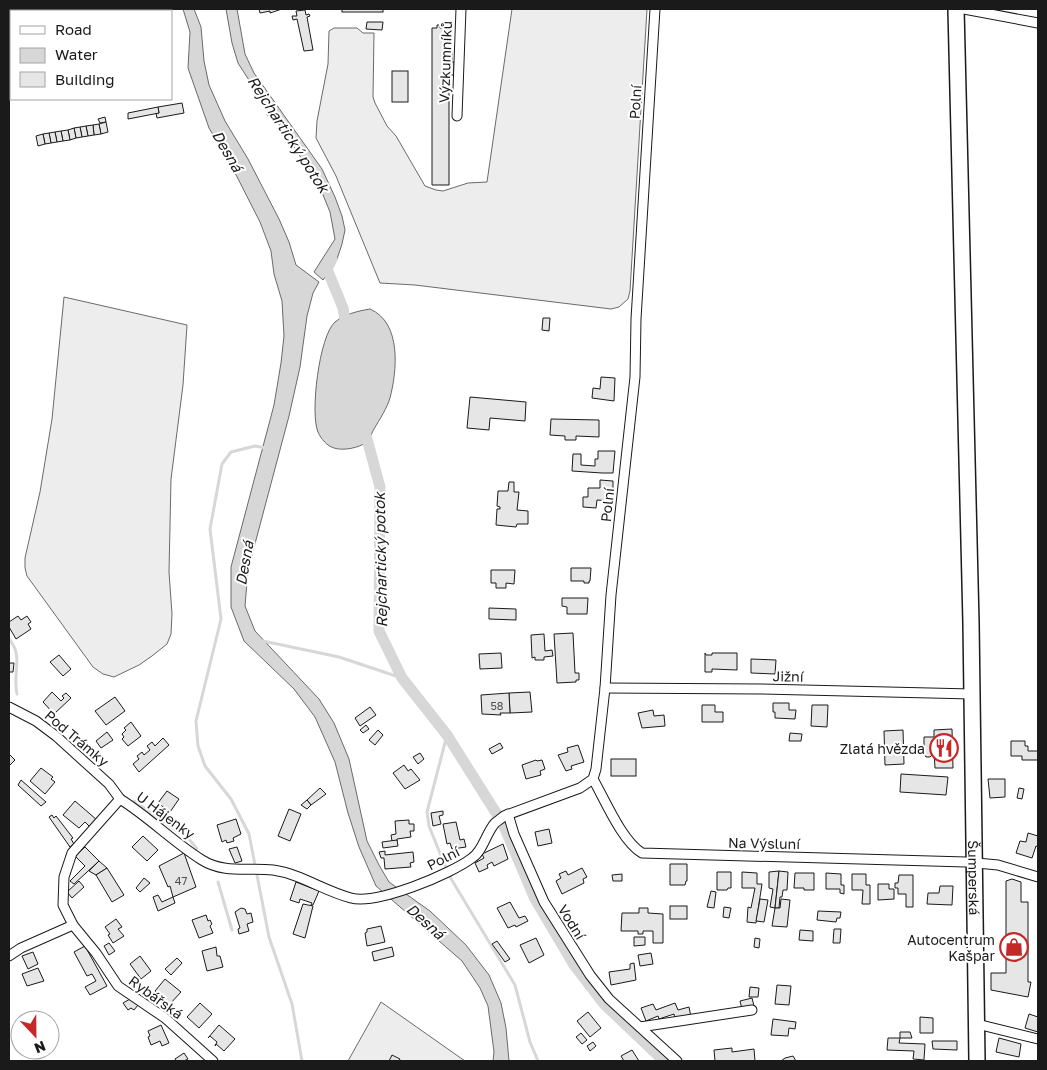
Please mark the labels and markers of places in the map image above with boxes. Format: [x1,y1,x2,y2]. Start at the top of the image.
restaurant icon: Zlatá hvězda [929,733,959,763]
place label: Zlatá hvězda [840,740,925,757]
place label: Autocentrum Kašpar [907,931,996,964]
shop icon: Autocentrum Kašpar [999,932,1029,962]

